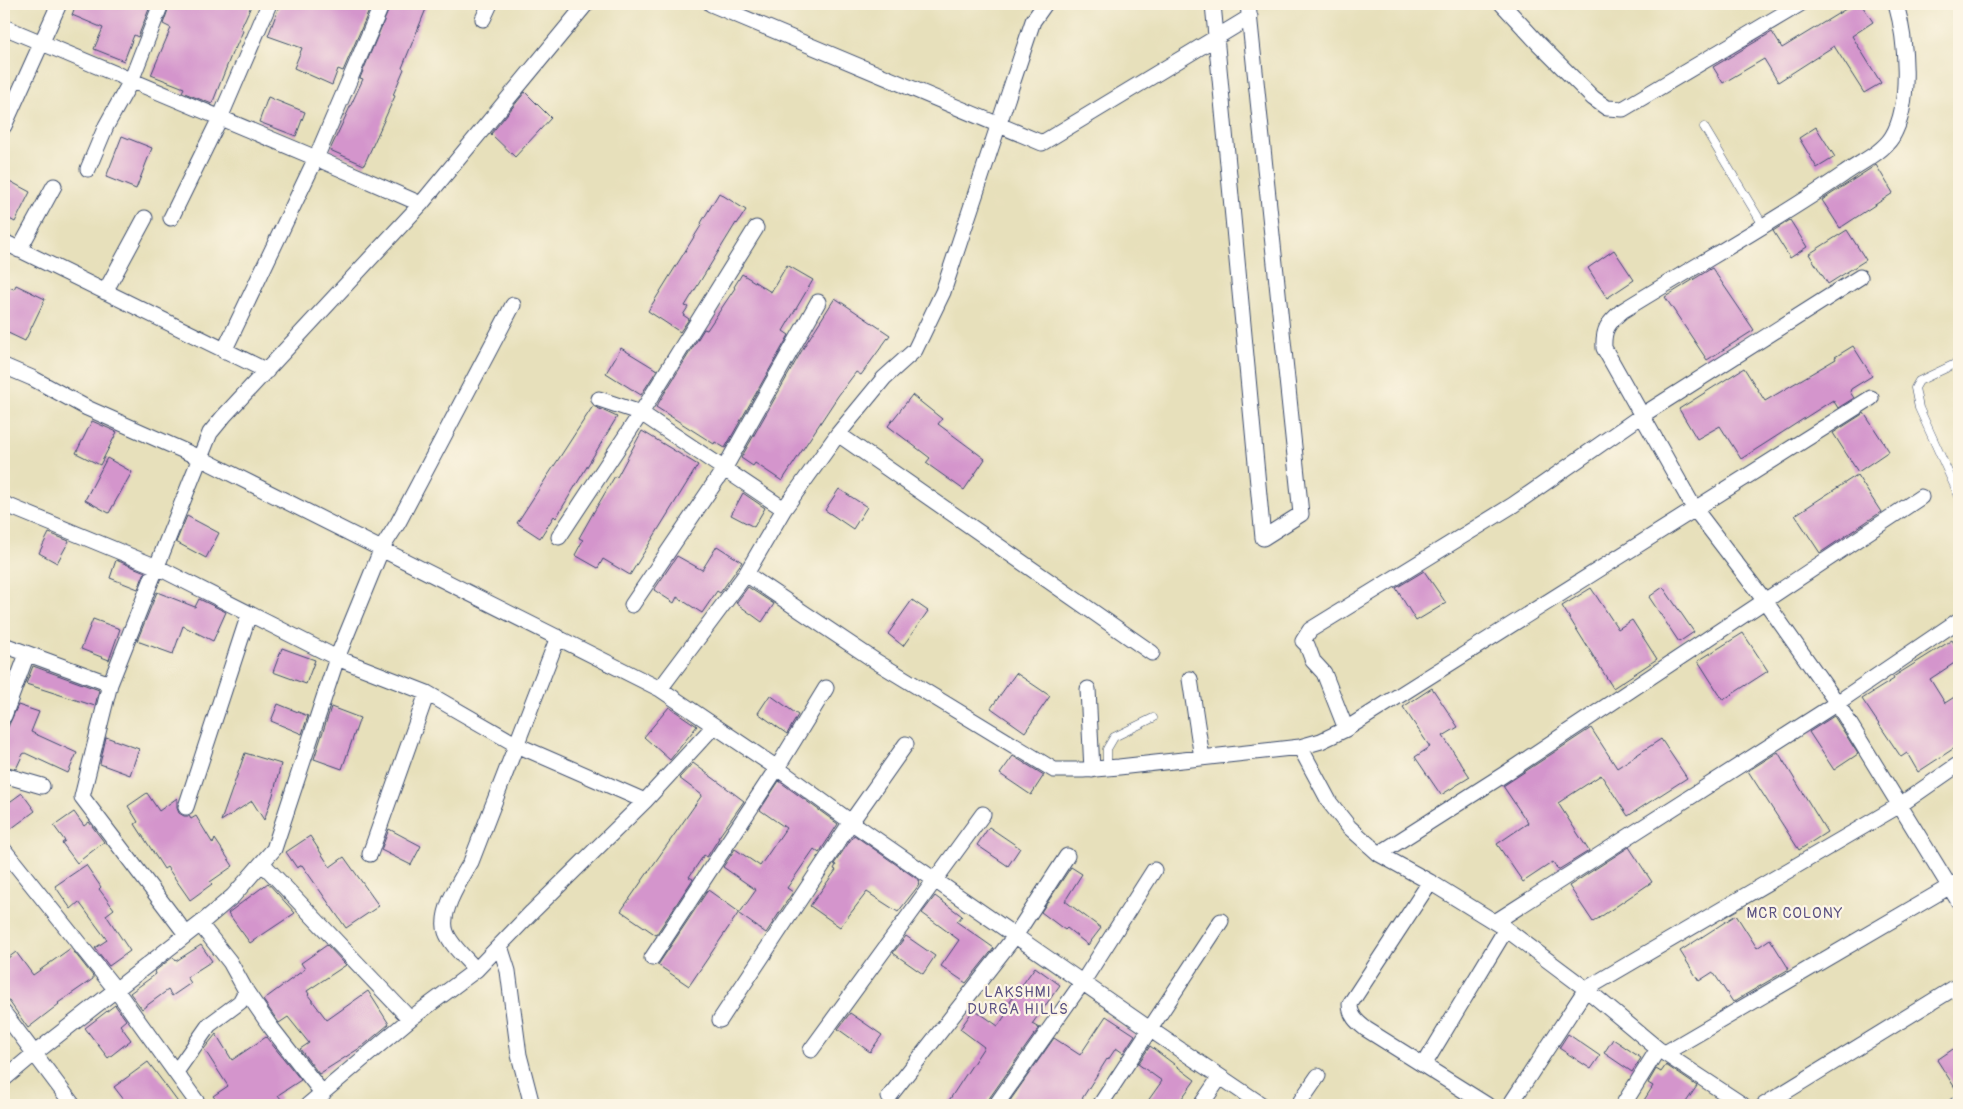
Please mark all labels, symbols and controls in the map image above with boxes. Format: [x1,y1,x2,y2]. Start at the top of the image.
district label: MCR COLONY [1746,904,1844,923]
district label: LAKSHMI DURGA HILLS [967,983,1069,1019]

